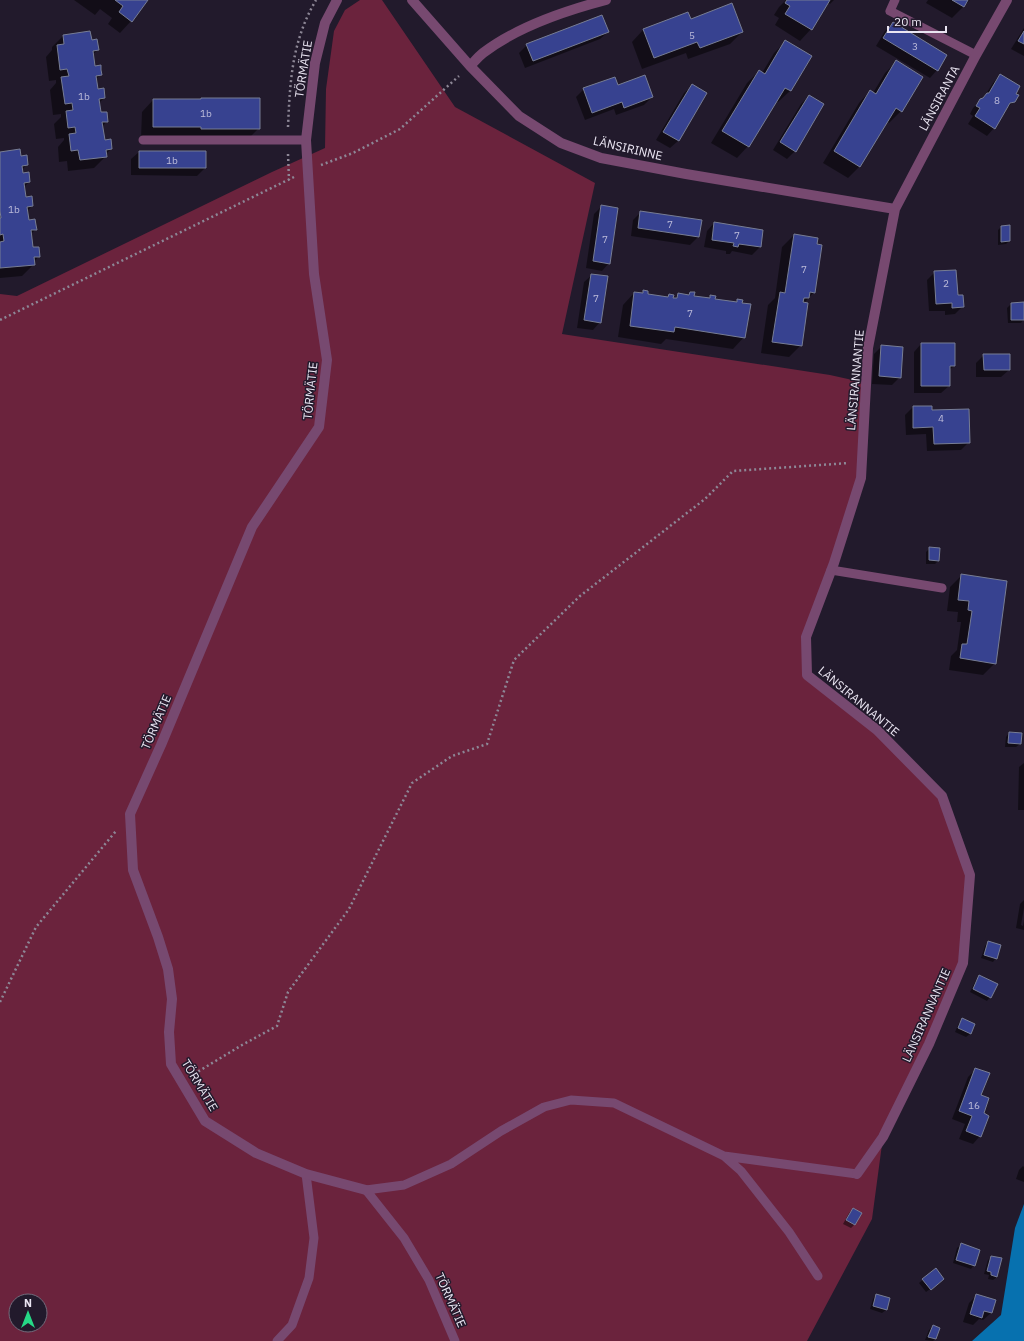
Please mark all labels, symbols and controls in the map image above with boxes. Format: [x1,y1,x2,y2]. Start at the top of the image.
scale bar [888,8,946,34]
text: 20 m [894,14,922,29]
house number: 5 [689,29,695,42]
street label: TÖRMÄTIE [291,39,315,99]
house number: 3 [912,40,918,53]
street label: LÄNSIRANTA [916,63,963,133]
house number: 1b [78,90,90,103]
house number: 8 [994,94,1000,107]
house number: 1b [200,107,212,120]
street label: LÄNSIRINNE [592,133,664,163]
house number: 1b [166,154,178,167]
house number: 1b [8,203,20,216]
house number: 7 [667,218,673,231]
house number: 7 [734,229,740,242]
house number: 7 [602,233,608,246]
house number: 7 [801,263,807,276]
house number: 2 [943,277,949,290]
house number: 7 [593,292,599,305]
house number: 7 [687,307,693,320]
street label: LÄNSIRANNANTIE [843,329,867,431]
street label: TÖRMÄTIE [300,361,320,421]
house number: 4 [938,412,944,425]
street label: LÄNSIRANNANTIE [815,663,903,739]
street label: TÖRMÄTIE [138,692,174,752]
street label: LÄNSIRANNANTIE [899,966,953,1064]
street label: TÖRMÄTIE [179,1056,221,1114]
house number: 16 [968,1099,980,1112]
street label: TÖRMÄTIE [432,1270,470,1330]
north arrow [8,1293,48,1333]
text: N [24,1296,32,1310]

